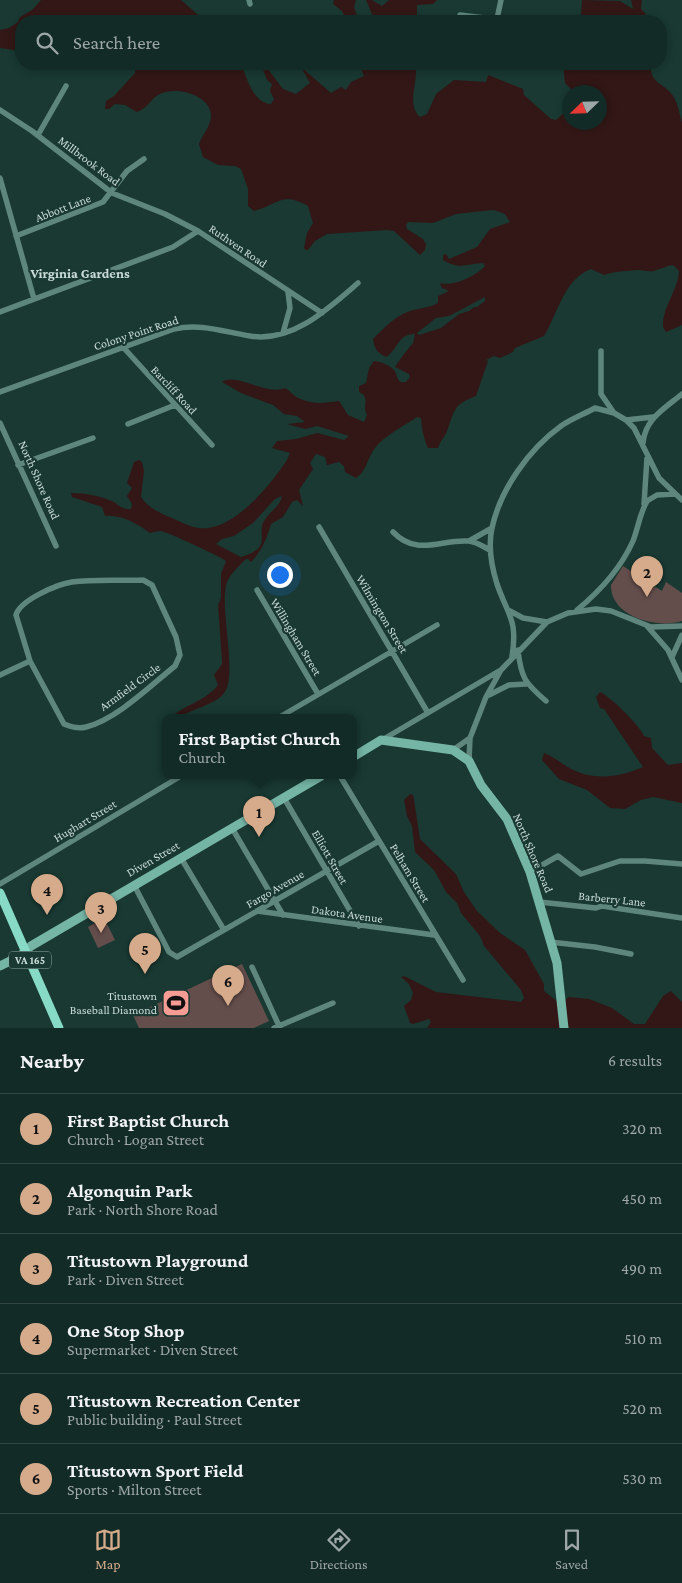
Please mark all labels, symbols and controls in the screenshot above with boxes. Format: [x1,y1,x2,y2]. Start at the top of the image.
search box [15,15,667,70]
icon: search [33,29,61,57]
text: Search here [73,32,160,53]
north arrow [562,85,607,130]
street label: Millbrook Road [55,133,123,189]
street label: Abbott Lane [33,191,93,225]
street label: Ruthven Road [206,221,270,271]
district label: Virginia Gardens [29,265,130,281]
street label: Colony Point Road [92,313,181,353]
street label: Barcliff Road [148,363,200,418]
street label: North Shore Road [15,439,63,522]
pin: 2 [631,556,663,597]
your location [267,562,293,588]
street label: Wilmington Street [353,572,411,657]
street label: Willingham Street [267,596,325,679]
street label: Armfield Circle [97,660,163,714]
popup [162,714,357,779]
text: First Baptist Church [178,728,341,749]
text: Church [178,749,225,766]
street label: Hughart Street [51,796,120,845]
pin: 1 [243,796,275,837]
street label: North Shore Road [510,811,556,895]
street label: Elliott Street [309,827,352,887]
street label: Diven Street [124,838,183,880]
street label: Pelham Street [387,841,434,906]
street label: Fargo Avenue [244,867,306,911]
pin: 4 [31,874,63,915]
street label: Barberry Lane [578,889,646,909]
pin: 3 [85,892,117,933]
street label: Dakota Avenue [310,902,384,926]
pin: 5 [129,933,161,974]
road number: VA 165 [9,952,51,968]
pin: 6 [212,965,244,1006]
sports icon: Titustown Baseball Diamond [161,988,191,1018]
place label: Titustown Baseball Diamond [70,989,158,1017]
text: Nearby [20,1049,84,1073]
text: 6 results [608,1052,662,1069]
text: First Baptist Church [67,1110,229,1131]
text: 1 [33,1120,39,1137]
text: 320 m [622,1120,662,1137]
text: Church · Logan Street [67,1131,204,1148]
text: Algonquin Park [67,1180,192,1201]
text: 2 [32,1190,40,1207]
text: 450 m [621,1190,662,1207]
text: Park · North Shore Road [67,1201,218,1218]
text: Titustown Playground [67,1250,248,1271]
text: 3 [32,1260,40,1277]
text: 490 m [621,1260,662,1277]
text: Park · Diven Street [67,1271,183,1288]
text: One Stop Shop [67,1320,184,1341]
text: 4 [32,1330,40,1347]
text: 510 m [624,1330,662,1347]
text: Supermarket · Diven Street [67,1341,238,1358]
text: Titustown Recreation Center [67,1390,300,1411]
text: 5 [32,1400,40,1417]
text: 520 m [622,1400,662,1417]
text: Public building · Paul Street [67,1411,242,1428]
text: Titustown Sport Field [67,1460,243,1481]
text: 6 [32,1470,40,1487]
text: 530 m [622,1470,662,1487]
text: Sports · Milton Street [67,1481,202,1498]
tab: Map [94,1526,122,1572]
tab: Directions [310,1526,368,1572]
tab: Saved [555,1526,588,1572]

